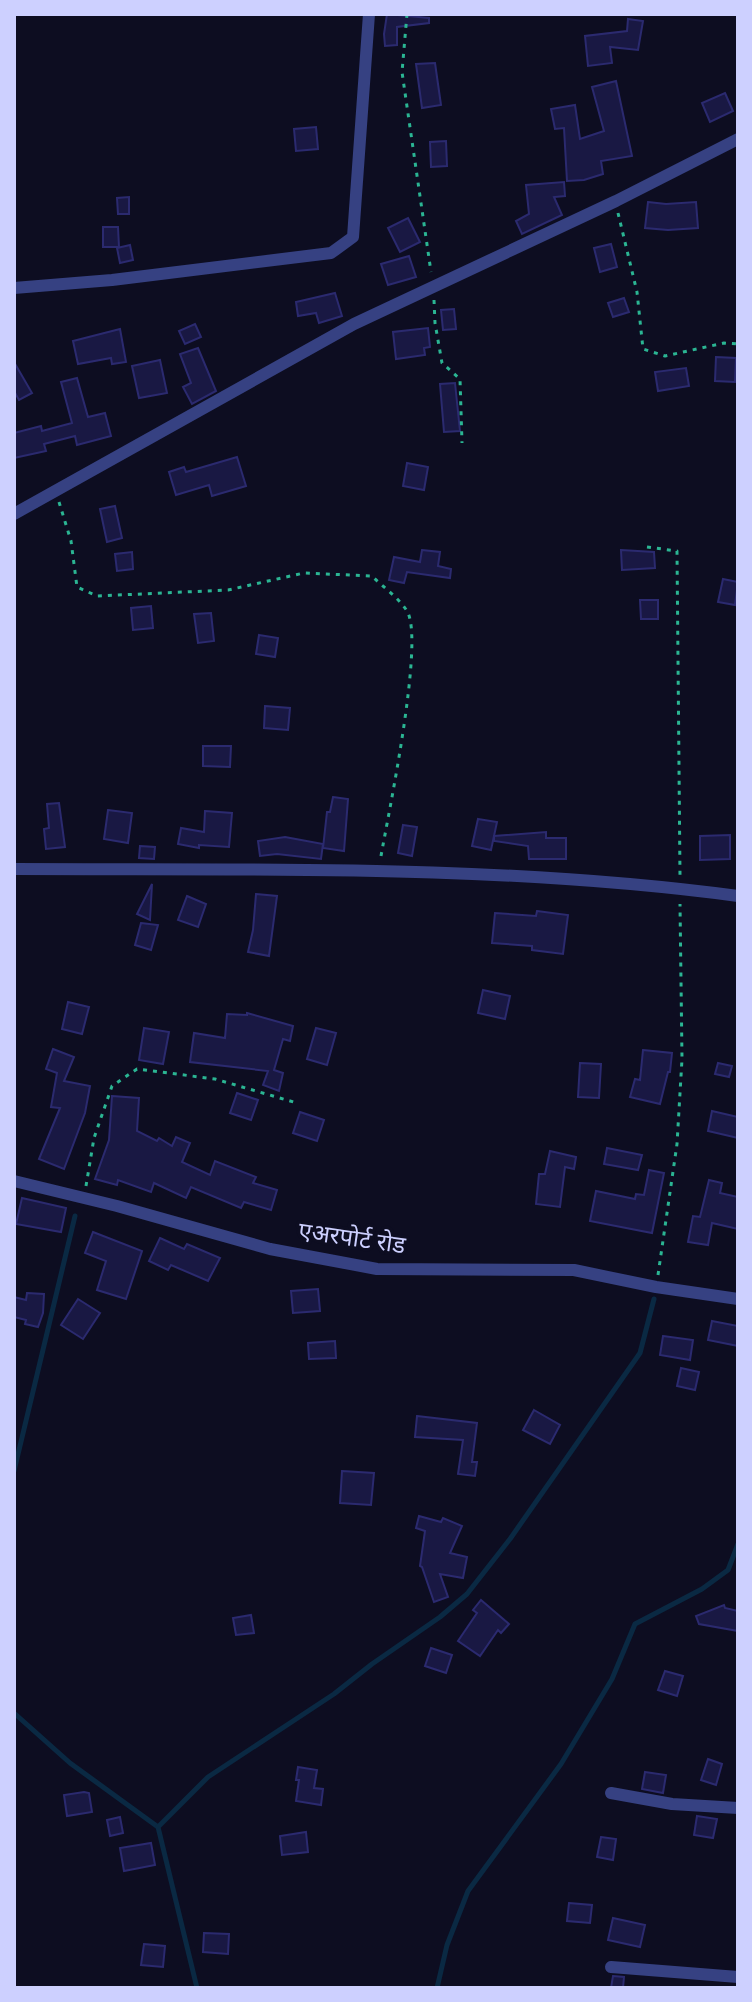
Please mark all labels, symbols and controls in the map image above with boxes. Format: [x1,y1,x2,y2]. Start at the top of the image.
street label: एअरपोर्ट रोड [297,1217,408,1260]

